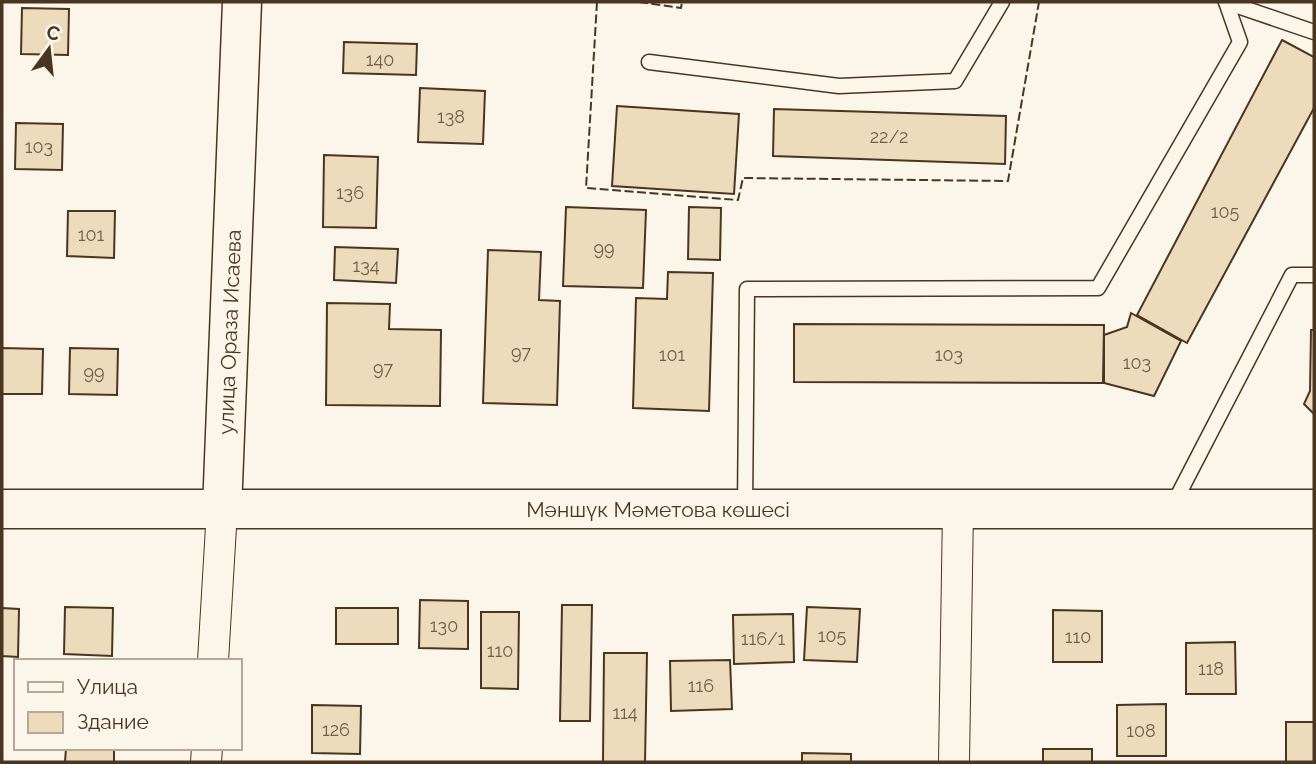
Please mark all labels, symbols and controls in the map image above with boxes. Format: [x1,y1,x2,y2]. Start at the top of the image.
north arrow [14,14,84,84]
text: С [44,20,63,45]
house number: 140 [366,49,394,70]
house number: 138 [437,106,465,127]
house number: 22/2 [870,126,908,147]
house number: 103 [25,136,53,157]
house number: 136 [336,182,364,203]
house number: 105 [1211,201,1239,222]
house number: 101 [78,224,105,245]
street label: улица Ораза Исаева [212,229,246,435]
house number: 99 [593,238,615,259]
house number: 134 [352,255,380,276]
house number: 97 [511,342,531,363]
house number: 101 [659,344,686,365]
house number: 103 [935,344,963,365]
house number: 103 [1123,352,1151,373]
house number: 97 [373,358,393,379]
house number: 99 [83,362,105,383]
street label: Мәншүк Мәметова көшесі [526,497,790,522]
house number: 130 [430,615,458,636]
house number: 105 [818,625,846,646]
house number: 110 [1065,626,1091,647]
house number: 116/1 [741,628,786,649]
house number: 110 [487,640,513,661]
house number: 118 [1198,658,1224,679]
legend [14,659,242,750]
text: Улица [77,674,138,699]
house number: 116 [688,675,714,696]
house number: 114 [612,702,638,723]
text: Здание [77,709,149,734]
house number: 126 [322,719,350,740]
house number: 108 [1126,720,1156,741]

